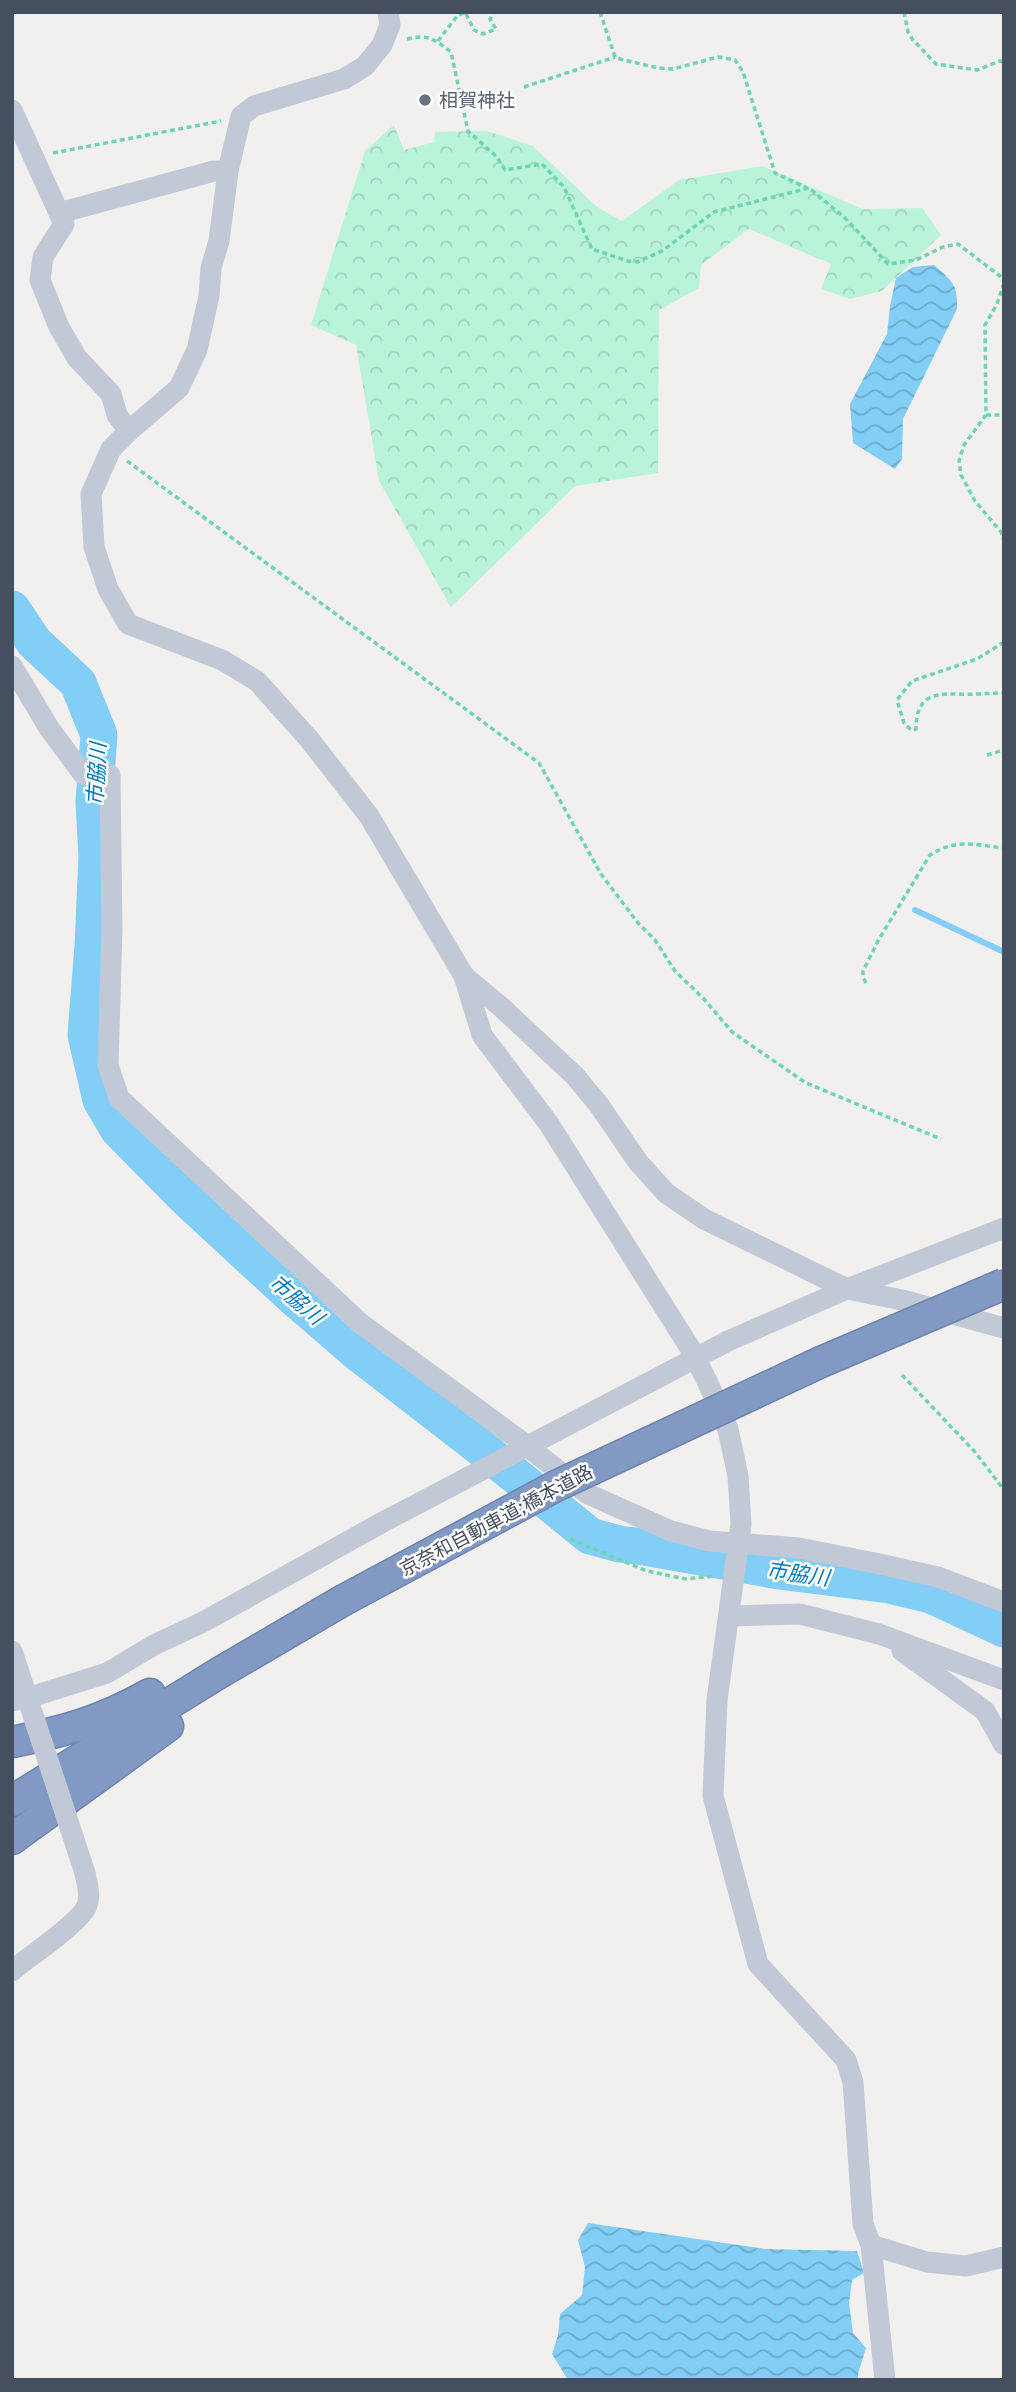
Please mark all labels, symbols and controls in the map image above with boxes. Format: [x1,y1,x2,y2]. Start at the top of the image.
place label: 相賀神社 [439,88,515,112]
marker: 相賀神社 [417,92,433,108]
water label: 市脇川 [80,740,112,806]
water label: 市脇川 [264,1268,331,1332]
street label: 京奈和自動車道;橋本道路 [396,1459,596,1581]
water label: 市脇川 [765,1555,833,1592]

